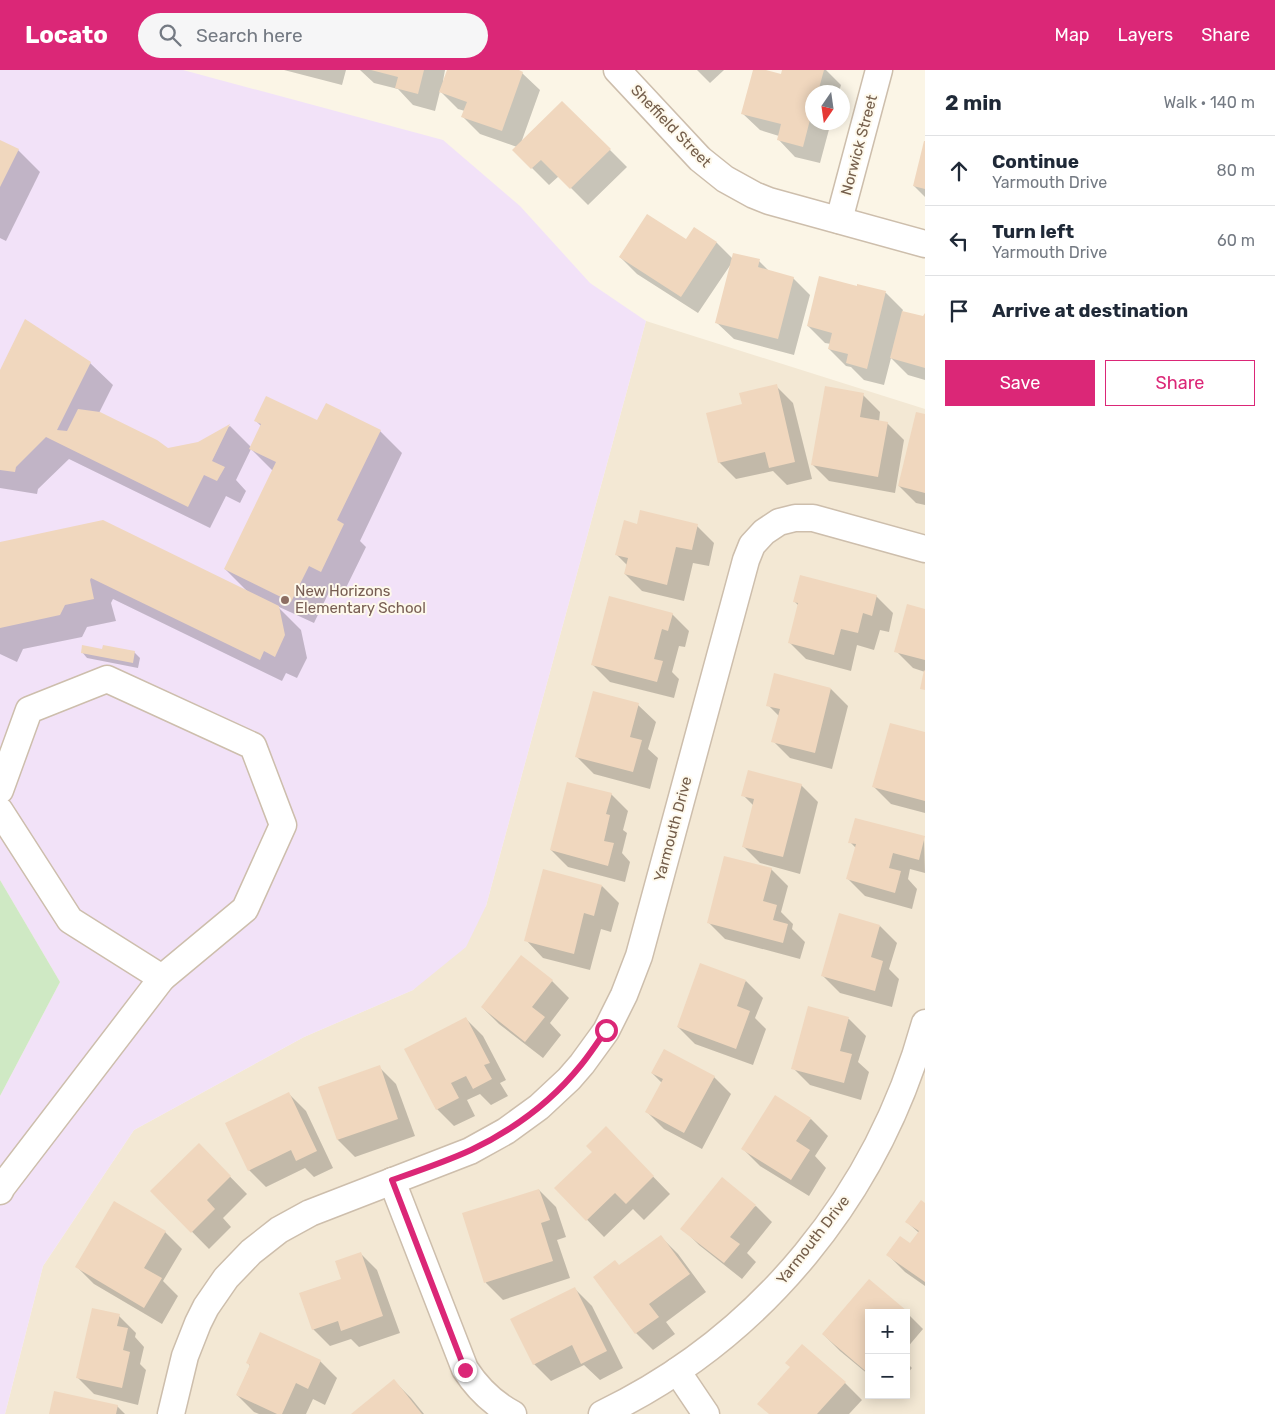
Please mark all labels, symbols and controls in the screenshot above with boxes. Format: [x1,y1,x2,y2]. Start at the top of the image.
search box [138,13,488,58]
text: Locato [25,21,108,49]
icon: search [156,21,184,49]
text: Search here [196,24,303,47]
text: Map [1055,24,1090,46]
text: Layers [1118,24,1173,46]
text: Share [1201,24,1250,46]
street label: Sheffield Street [627,81,715,171]
north arrow [805,85,850,130]
text: 2 min [945,90,1002,115]
street label: Norwick Street [837,93,881,197]
text: Walk · 140 m [1164,93,1255,112]
text: Continue [992,150,1079,173]
icon: ahead [945,157,973,185]
text: 80 m [1217,161,1255,180]
text: Yarmouth Drive [992,173,1107,192]
text: Turn left [992,220,1074,243]
icon: left [945,227,973,255]
text: 60 m [1217,231,1255,250]
text: Yarmouth Drive [992,243,1107,262]
icon: arrive [945,297,973,325]
text: Arrive at destination [992,299,1188,322]
button: Save [945,360,1095,406]
button: Share [1105,360,1255,406]
place label: New Horizons Elementary School [295,582,426,617]
marker: New Horizons Elementary School [279,594,291,606]
street label: Yarmouth Drive [650,775,696,883]
route start [595,1019,618,1042]
street label: Yarmouth Drive [773,1192,853,1288]
map controls [865,1309,910,1399]
button: + [865,1309,910,1354]
button: − [865,1354,910,1399]
route end [454,1359,477,1382]

